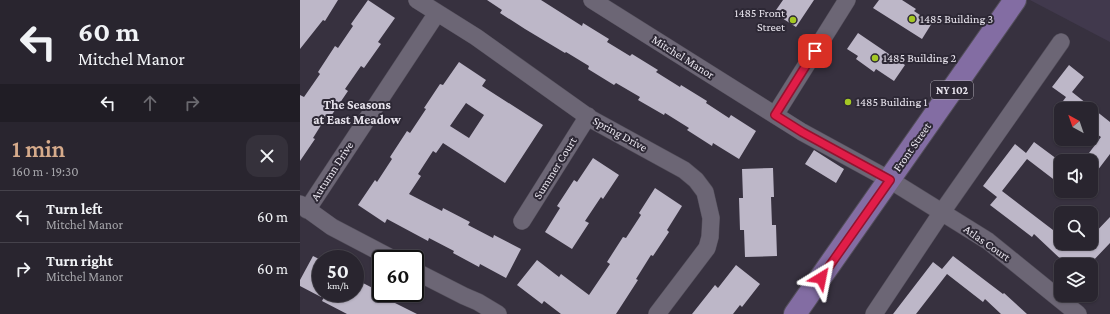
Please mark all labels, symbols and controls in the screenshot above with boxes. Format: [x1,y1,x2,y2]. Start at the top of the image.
place label: 1485 Front Street [734,6,786,34]
place label: 1485 Building 3 [920,12,993,26]
marker: 1485 Building 3 [907,14,917,24]
marker: 1485 Front Street [788,15,798,25]
icon: left [12,16,64,68]
text: 60 m [78,16,139,47]
street label: Mitchel Manor [649,32,718,82]
pin [798,34,832,68]
icon: arrive [804,40,826,62]
text: Mitchel Manor [78,49,185,69]
place label: 1485 Building 2 [883,51,956,65]
marker: 1485 Building 2 [870,53,880,63]
road number: NY 102 [931,81,973,99]
icon: left [97,92,119,114]
icon: ahead [139,92,161,114]
icon: right [181,92,203,114]
place label: 1485 Building 1 [856,95,927,109]
district label: The Seasons at East Meadow [313,97,401,127]
marker: 1485 Building 1 [843,97,853,107]
north arrow [1054,102,1098,146]
map controls [1054,102,1098,302]
street label: Spring Drive [590,113,650,155]
street label: Front Street [890,119,935,174]
street label: Summer Court [530,133,580,202]
text: 1 min [12,135,65,162]
button: close [246,135,288,177]
street label: Autumn Drive [308,139,356,203]
button: sound [1054,154,1098,198]
text: 160 m · 19:30 [12,164,79,179]
text: Turn left [46,201,102,217]
icon: left [12,206,34,228]
button: search [1054,206,1098,250]
text: 60 m [257,209,288,225]
text: Mitchel Manor [46,217,123,232]
street label: Atlas Court [961,222,1014,265]
speed limit sign: 60 [372,250,424,302]
text: Turn right [46,253,113,269]
position arrow [800,257,842,299]
icon: right [12,258,34,280]
button: layers [1054,258,1098,302]
text: 50 [327,260,349,282]
text: 60 m [257,261,288,277]
text: Mitchel Manor [46,269,123,284]
text: km/h [327,280,349,291]

